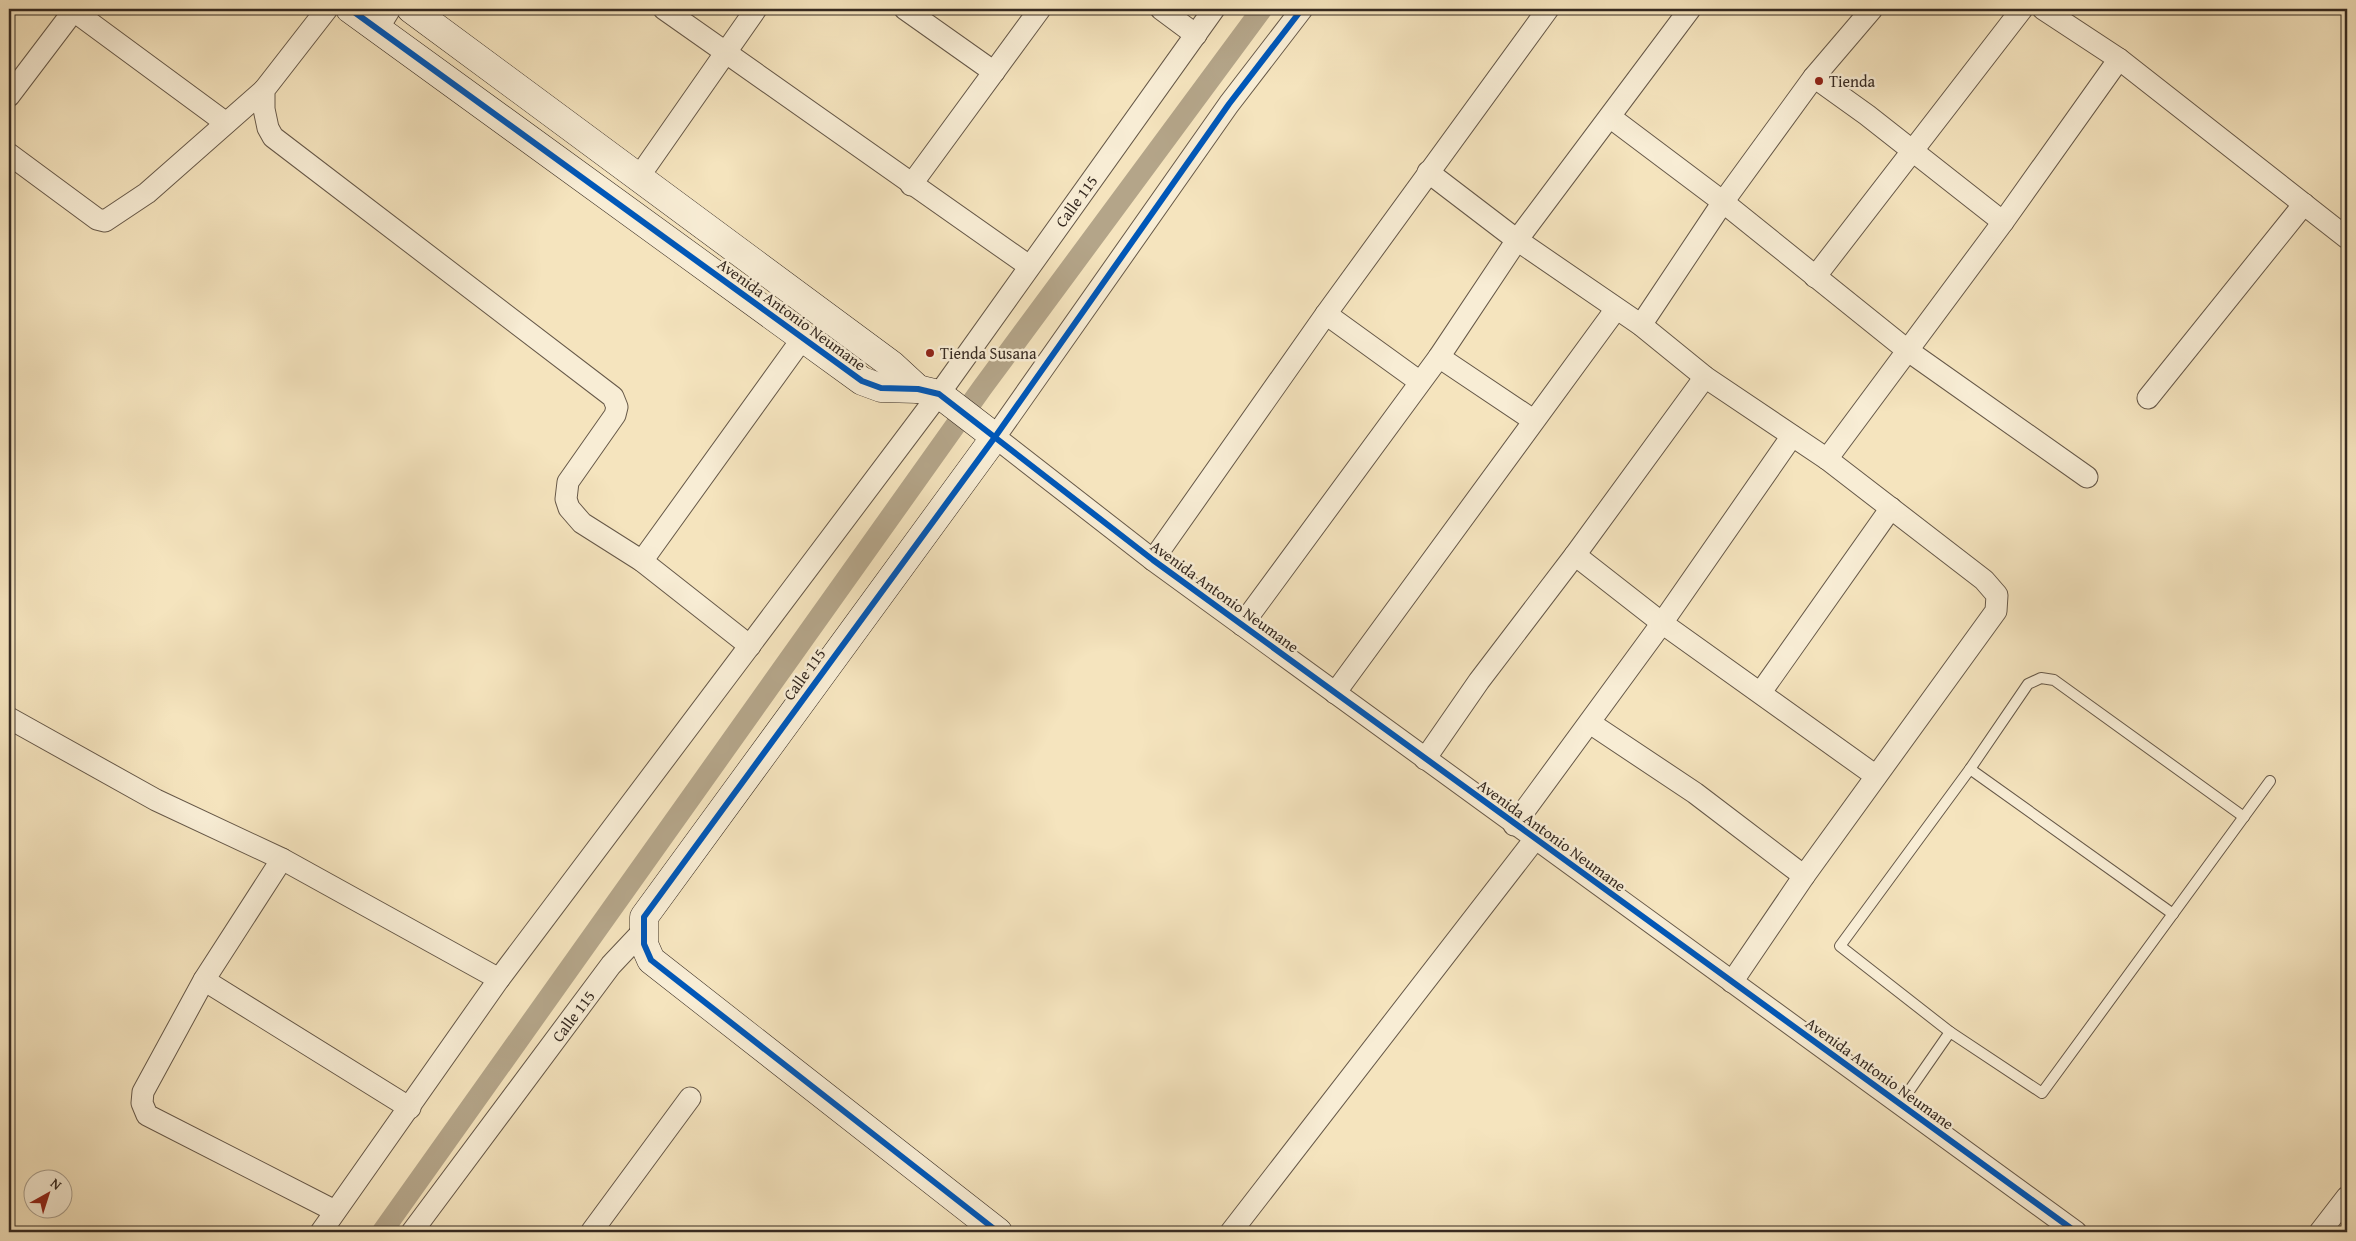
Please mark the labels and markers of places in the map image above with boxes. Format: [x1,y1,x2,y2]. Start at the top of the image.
place label: Tienda [1829,69,1875,93]
marker: Tienda [1813,75,1825,87]
place label: Tienda Susana [940,341,1037,365]
marker: Tienda Susana [924,347,936,359]

